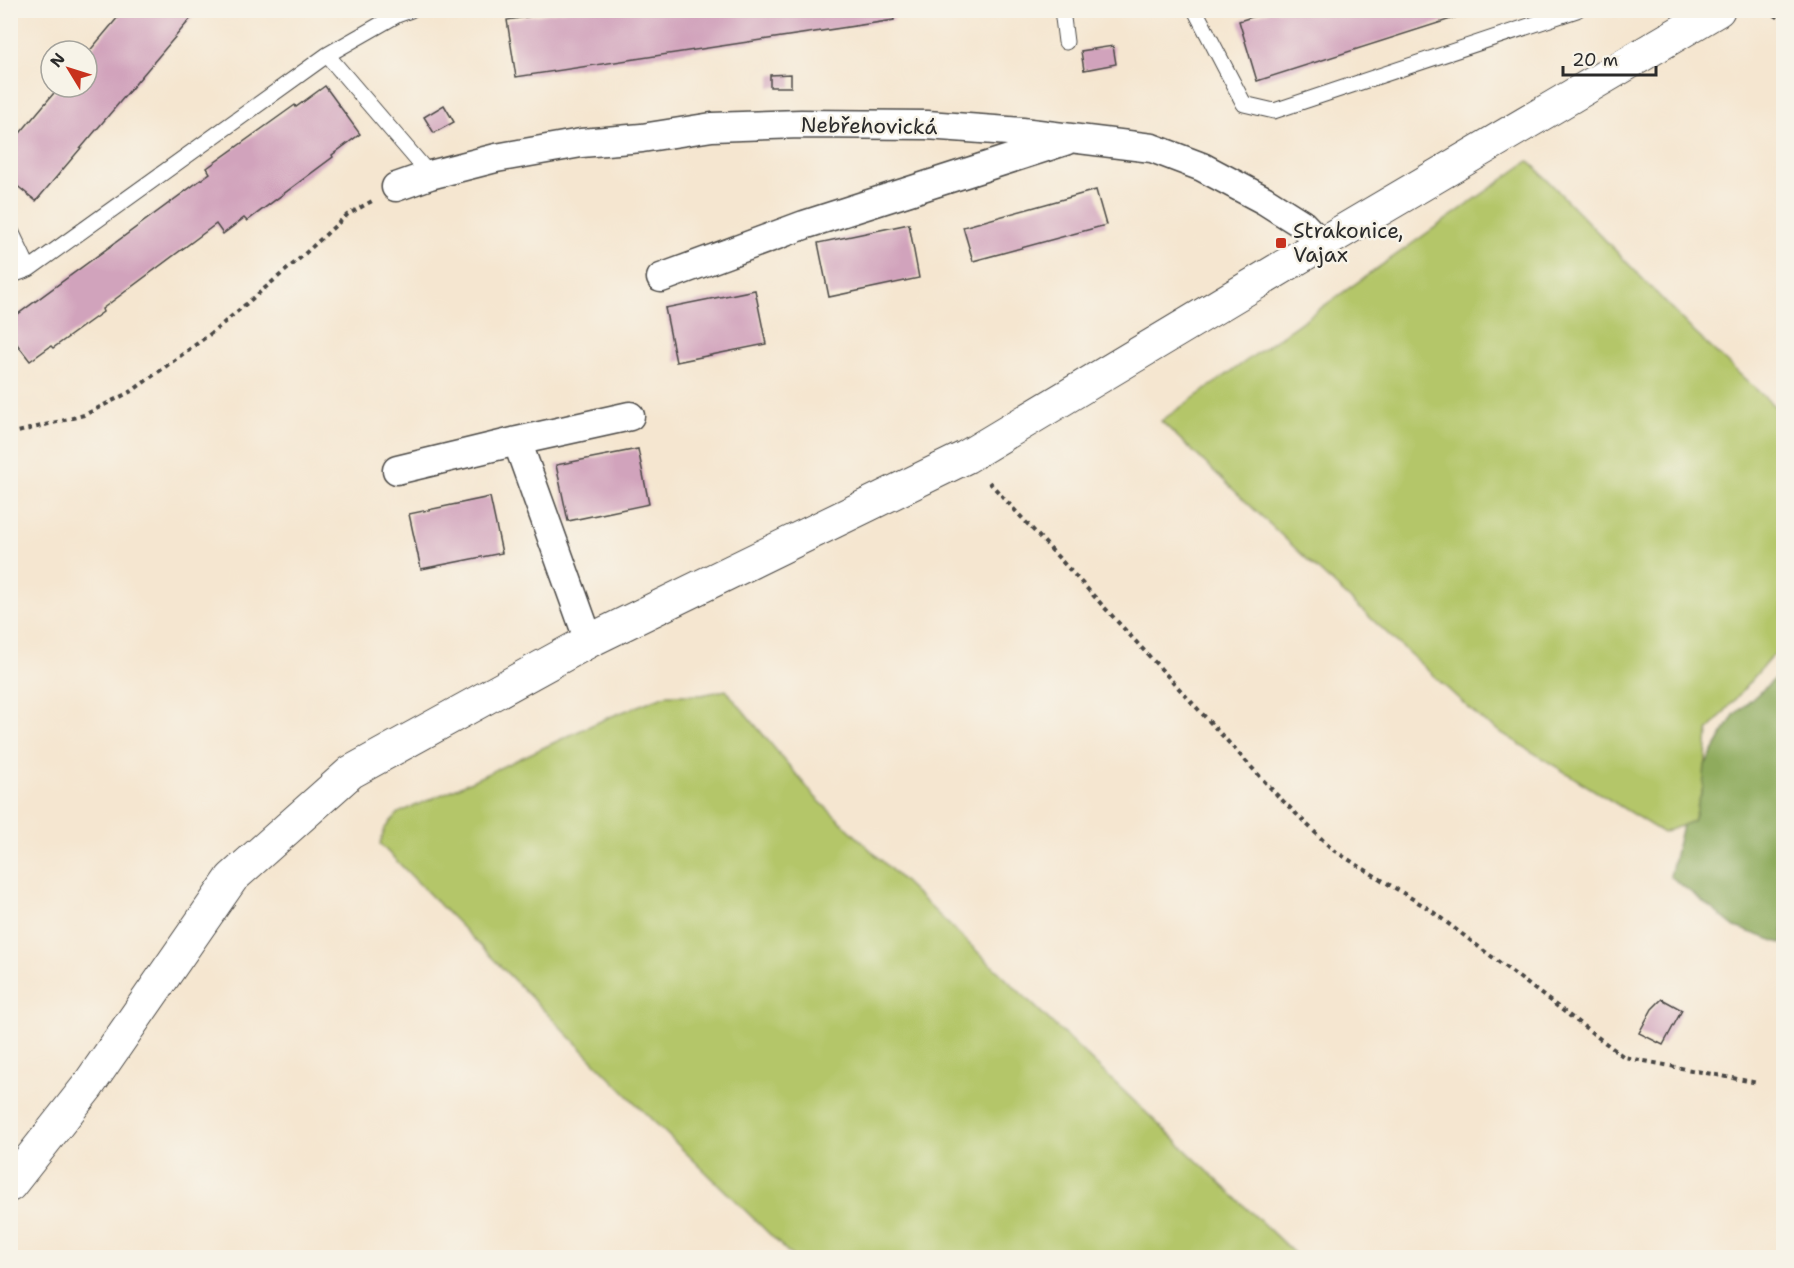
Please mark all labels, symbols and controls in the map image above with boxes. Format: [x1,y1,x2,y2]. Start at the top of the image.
north arrow [39,39,99,99]
scale bar [1563,39,1656,77]
text: 20 m [1572,48,1618,72]
text: N [45,49,70,72]
street label: Nebřehovická [800,111,938,141]
place label: Strakonice, Vajax [1293,217,1404,269]
marker: Strakonice, Vajax [1274,236,1288,250]

